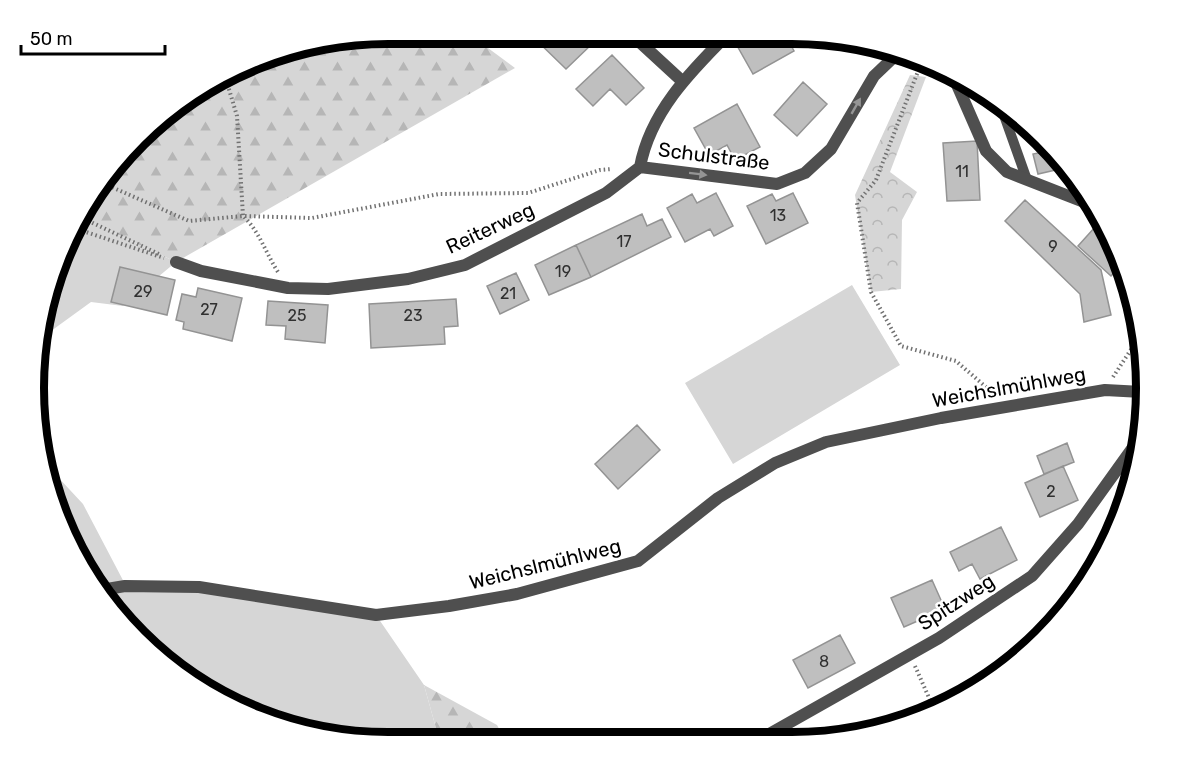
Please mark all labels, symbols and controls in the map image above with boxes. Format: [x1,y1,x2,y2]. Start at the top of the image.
scale bar [21,18,165,56]
text: 50 m [30,28,73,50]
one-way arrow [851,97,861,114]
street label: Schulstraße [657,137,771,175]
house number: 11 [955,162,969,181]
one-way arrow [688,170,707,179]
street label: Reiterweg [442,197,538,259]
house number: 13 [770,206,786,225]
house number: 17 [616,232,632,251]
house number: 9 [1048,237,1058,256]
house number: 19 [555,262,571,281]
house number: 29 [134,282,152,301]
house number: 21 [500,284,516,303]
house number: 27 [200,300,218,319]
house number: 25 [288,306,306,325]
house number: 23 [403,306,423,325]
street label: Weichslmühlweg [930,362,1088,412]
house number: 2 [1046,482,1056,501]
street label: Weichslmühlweg [467,534,623,594]
street label: Spitzweg [913,568,999,636]
house number: 8 [819,652,829,671]

